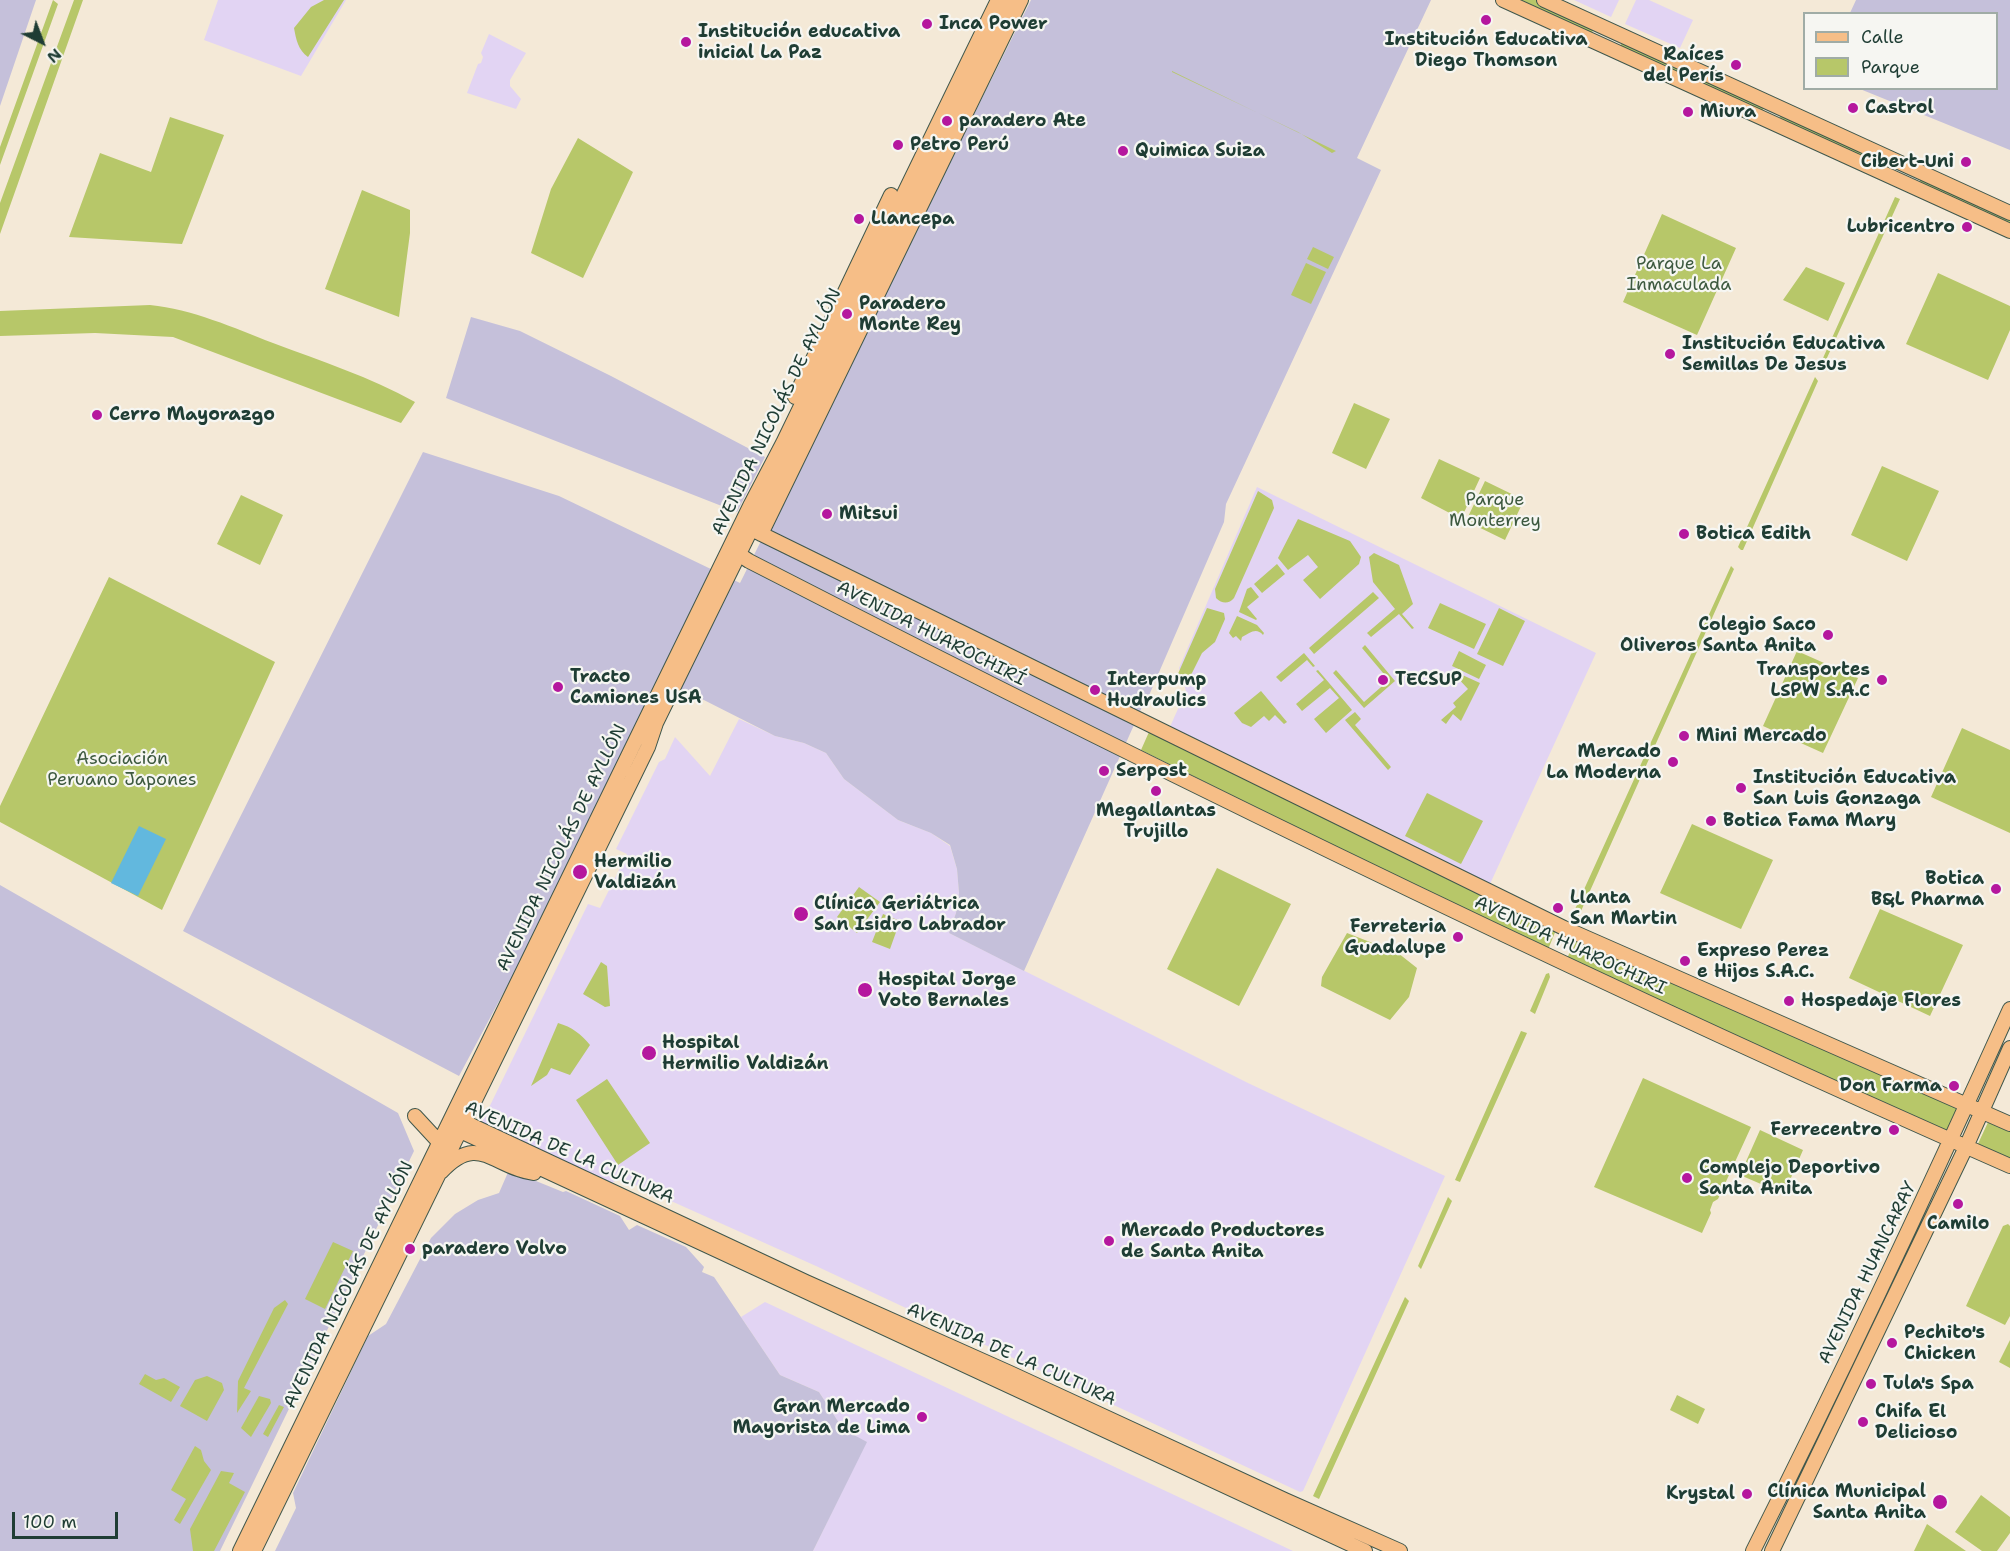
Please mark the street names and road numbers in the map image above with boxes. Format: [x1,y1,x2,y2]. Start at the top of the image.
street label: AVENIDA NICOLÁS DE AYLLÓN [708,285,846,539]
street label: AVENIDA HUAROCHIRÍ [833,577,1029,691]
street label: AVENIDA NICOLÁS DE AYLLÓN [493,721,631,975]
street label: AVENIDA HUAROCHIRI [1471,892,1669,1000]
street label: AVENIDA DE LA CULTURA [461,1097,677,1209]
street label: AVENIDA NICOLÁS DE AYLLÓN [280,1158,418,1412]
street label: AVENIDA HUANCARAY [1814,1178,1922,1368]
street label: AVENIDA DE LA CULTURA [903,1299,1119,1411]

